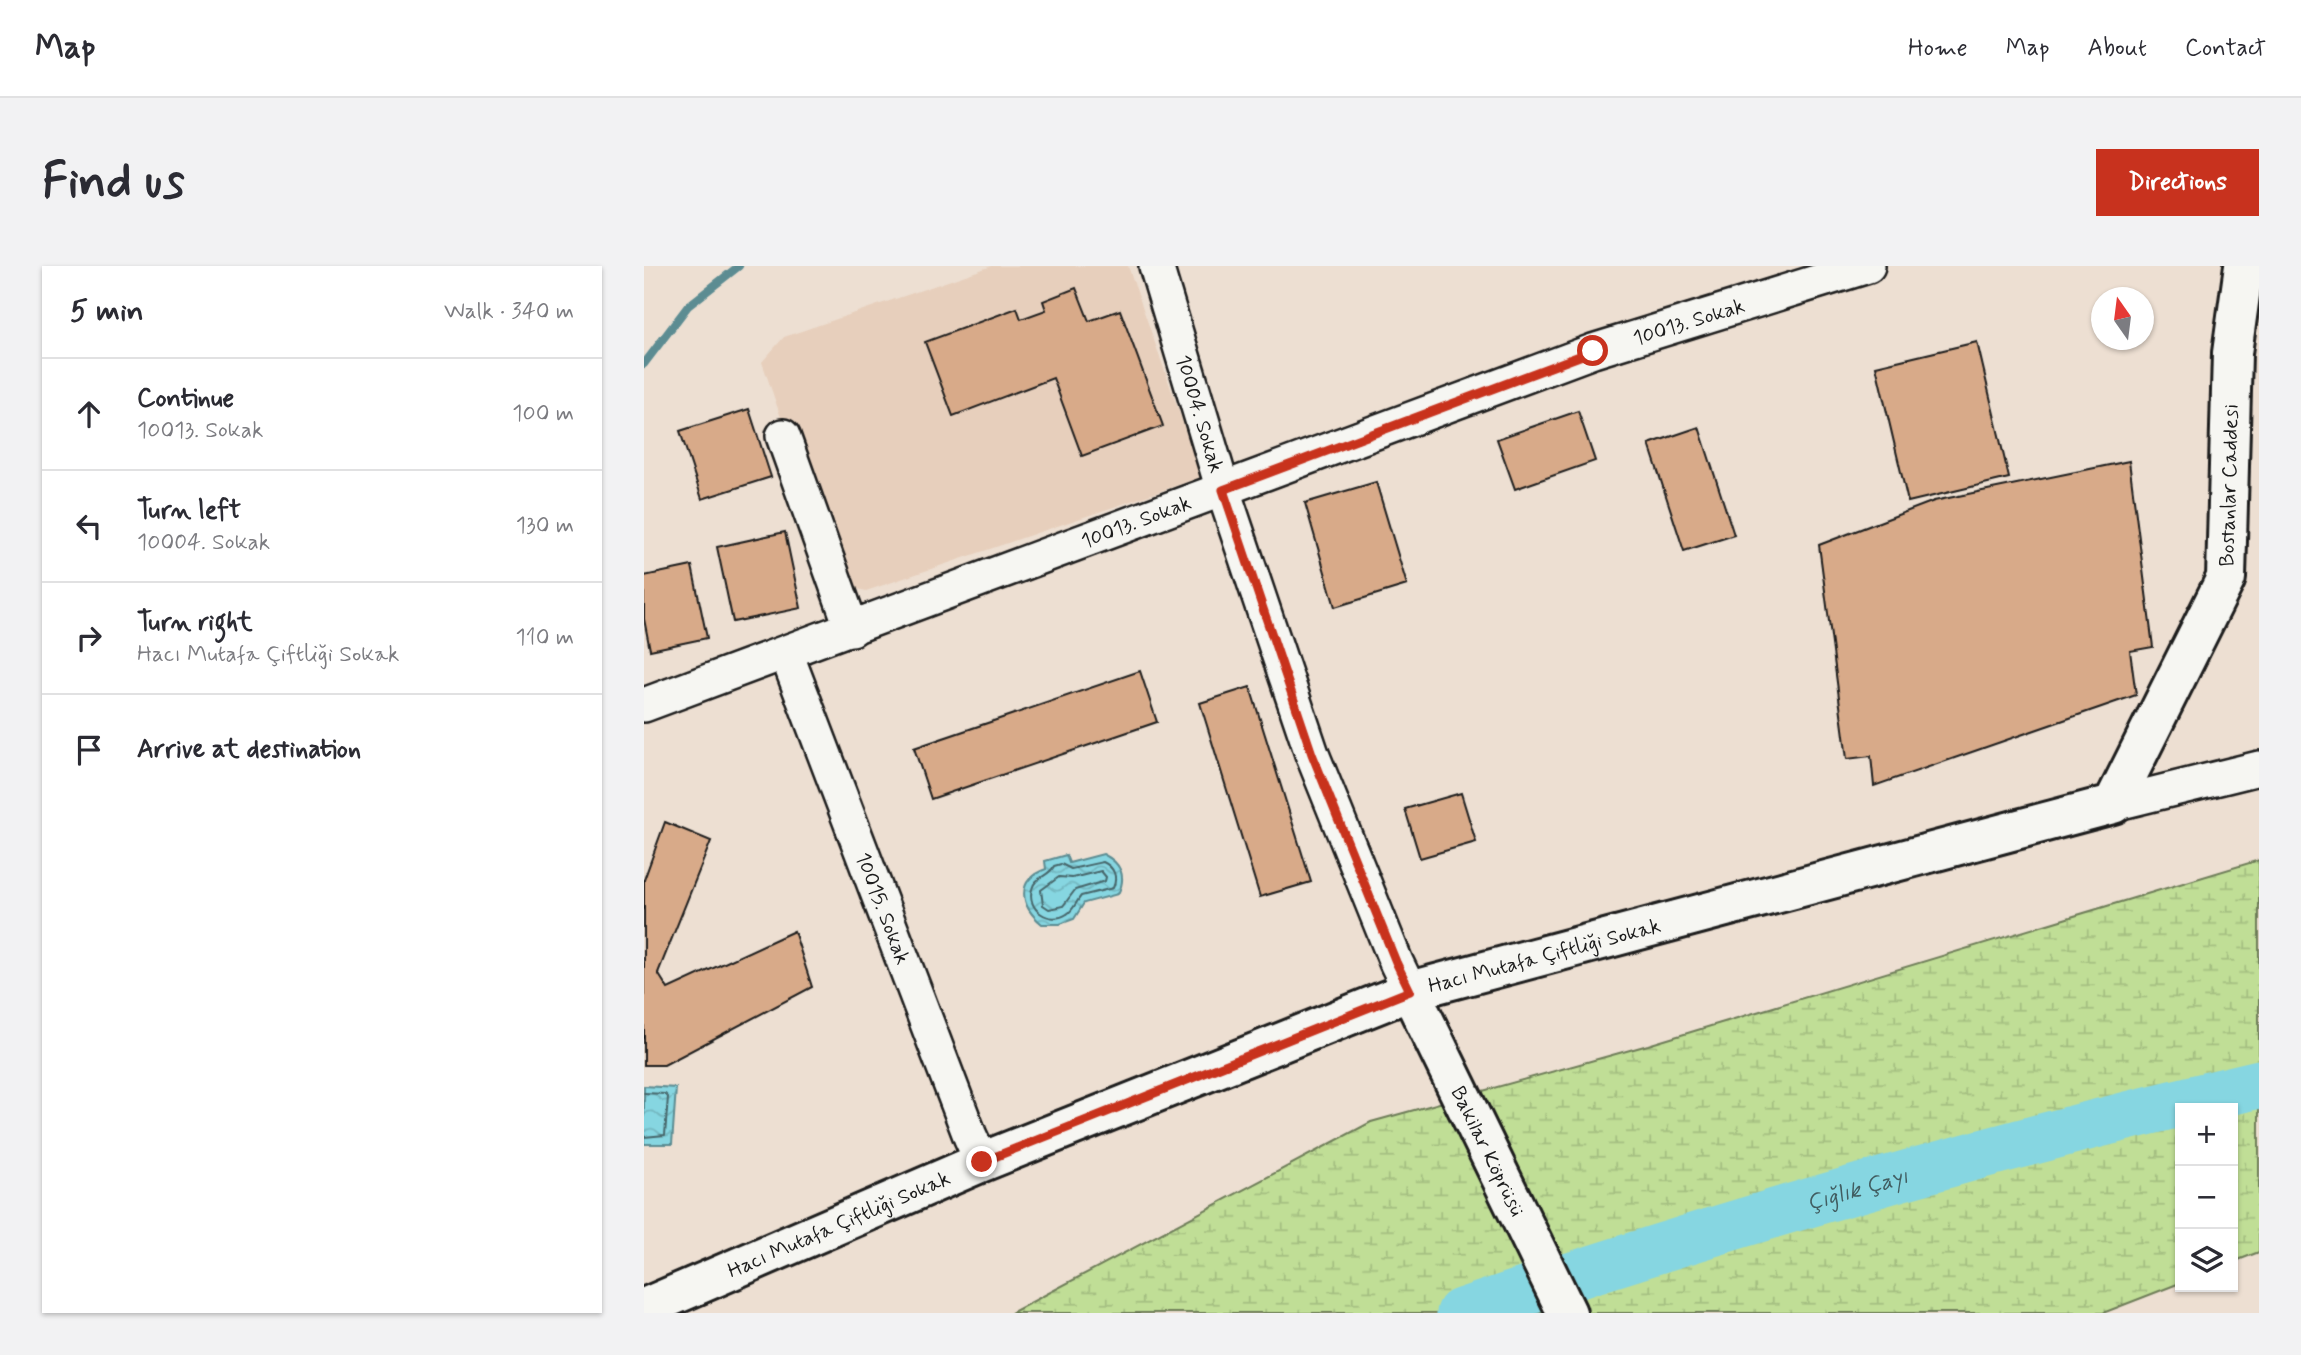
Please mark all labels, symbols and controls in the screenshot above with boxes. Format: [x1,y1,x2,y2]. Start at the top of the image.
text: Map [35,26,95,70]
text: Home [1908,33,1968,64]
text: Map [2006,33,2050,64]
text: About [2088,33,2147,64]
text: Contact [2185,33,2266,64]
button: Directions [2096,149,2259,216]
text: Find us [42,150,185,215]
north arrow [2091,287,2154,350]
text: 5 min [70,292,144,331]
street label: 10013. Sokak [1630,292,1748,353]
text: Walk · 340 m [444,297,574,327]
route start [1577,335,1608,366]
street label: 10004. Sokak [1168,351,1230,476]
text: Continue [137,382,234,416]
icon: ahead [70,395,108,433]
text: 100 m [512,399,574,429]
street label: Bostanlar Caddesi [2213,403,2246,567]
text: 10013. Sokak [137,416,263,446]
street label: 10013. Sokak [1077,489,1195,556]
text: Turn left [137,494,241,528]
icon: left [70,507,108,545]
text: 130 m [516,511,574,541]
text: 10004. Sokak [137,528,270,558]
text: Turn right [137,606,253,640]
icon: right [70,619,108,657]
text: 110 m [515,623,574,653]
text: Hacı Mutafa Çiftliği Sokak [137,640,400,670]
icon: arrive [70,731,108,769]
text: Arrive at destination [137,733,361,767]
street label: 10015. Sokak [848,848,916,969]
street label: Hacı Mutafa Çiftliği Sokak [1425,912,1664,1001]
street label: Bakilar Köprüsü [1444,1082,1531,1221]
map controls [2175,1103,2238,1292]
button: + [2175,1103,2238,1166]
route end [966,1146,997,1177]
water label: Çığlık Çayı [1803,1162,1912,1220]
street label: Hacı Mutafa Çiftliği Sokak [723,1164,955,1285]
button: − [2175,1166,2238,1229]
button: layers [2175,1229,2238,1292]

